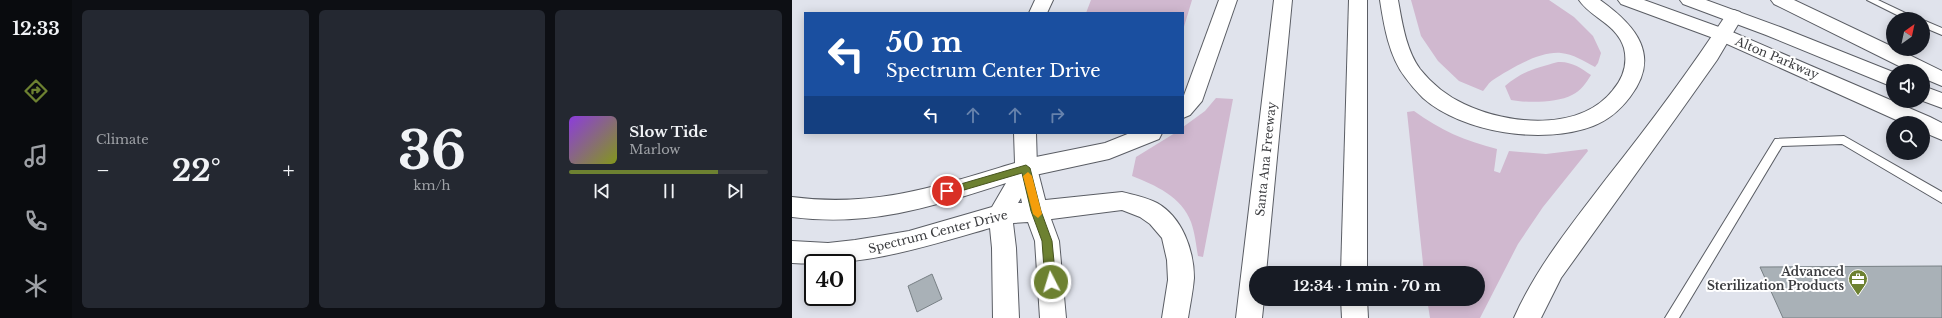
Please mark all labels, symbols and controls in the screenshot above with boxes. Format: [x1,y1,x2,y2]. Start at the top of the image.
north arrow [1886,12,1930,56]
map controls [1886,12,1930,160]
text: 12:33 [12,18,60,40]
text: 50 m [886,25,962,60]
icon: left [820,28,872,80]
street label: Alton Parkway [1732,33,1822,82]
text: Spectrum Center Drive [886,60,1101,82]
button: sound [1886,64,1930,108]
icon: directions [22,77,50,105]
street label: Santa Ana Freeway [1252,100,1279,217]
icon: left [920,104,942,126]
icon: ahead [962,104,984,126]
icon: ahead [1004,104,1026,126]
icon: right [1046,104,1068,126]
button: search [1886,116,1930,160]
text: 36 [398,119,466,183]
text: Slow Tide [629,122,708,141]
text: Climate [96,131,149,148]
text: Marlow [629,141,680,158]
icon: music [22,142,50,170]
text: 22° [172,152,221,189]
text: − [96,157,110,184]
text: + [283,157,295,184]
pin [930,174,964,208]
text: km/h [414,177,450,194]
icon: previous [591,180,613,202]
icon: pause [658,180,680,202]
icon: next [724,180,746,202]
icon: arrive [936,180,958,202]
icon: phone [22,207,50,235]
street label: Spectrum Center Drive [867,207,1009,256]
speed limit sign: 40 [804,254,856,306]
position arrow [1030,261,1072,303]
place label: Advanced Sterilization Products [1707,264,1845,293]
office icon: Advanced Sterilization Products [1847,268,1869,296]
icon: climate [22,272,50,300]
text: 12:34 · 1 min · 70 m [1293,276,1441,295]

